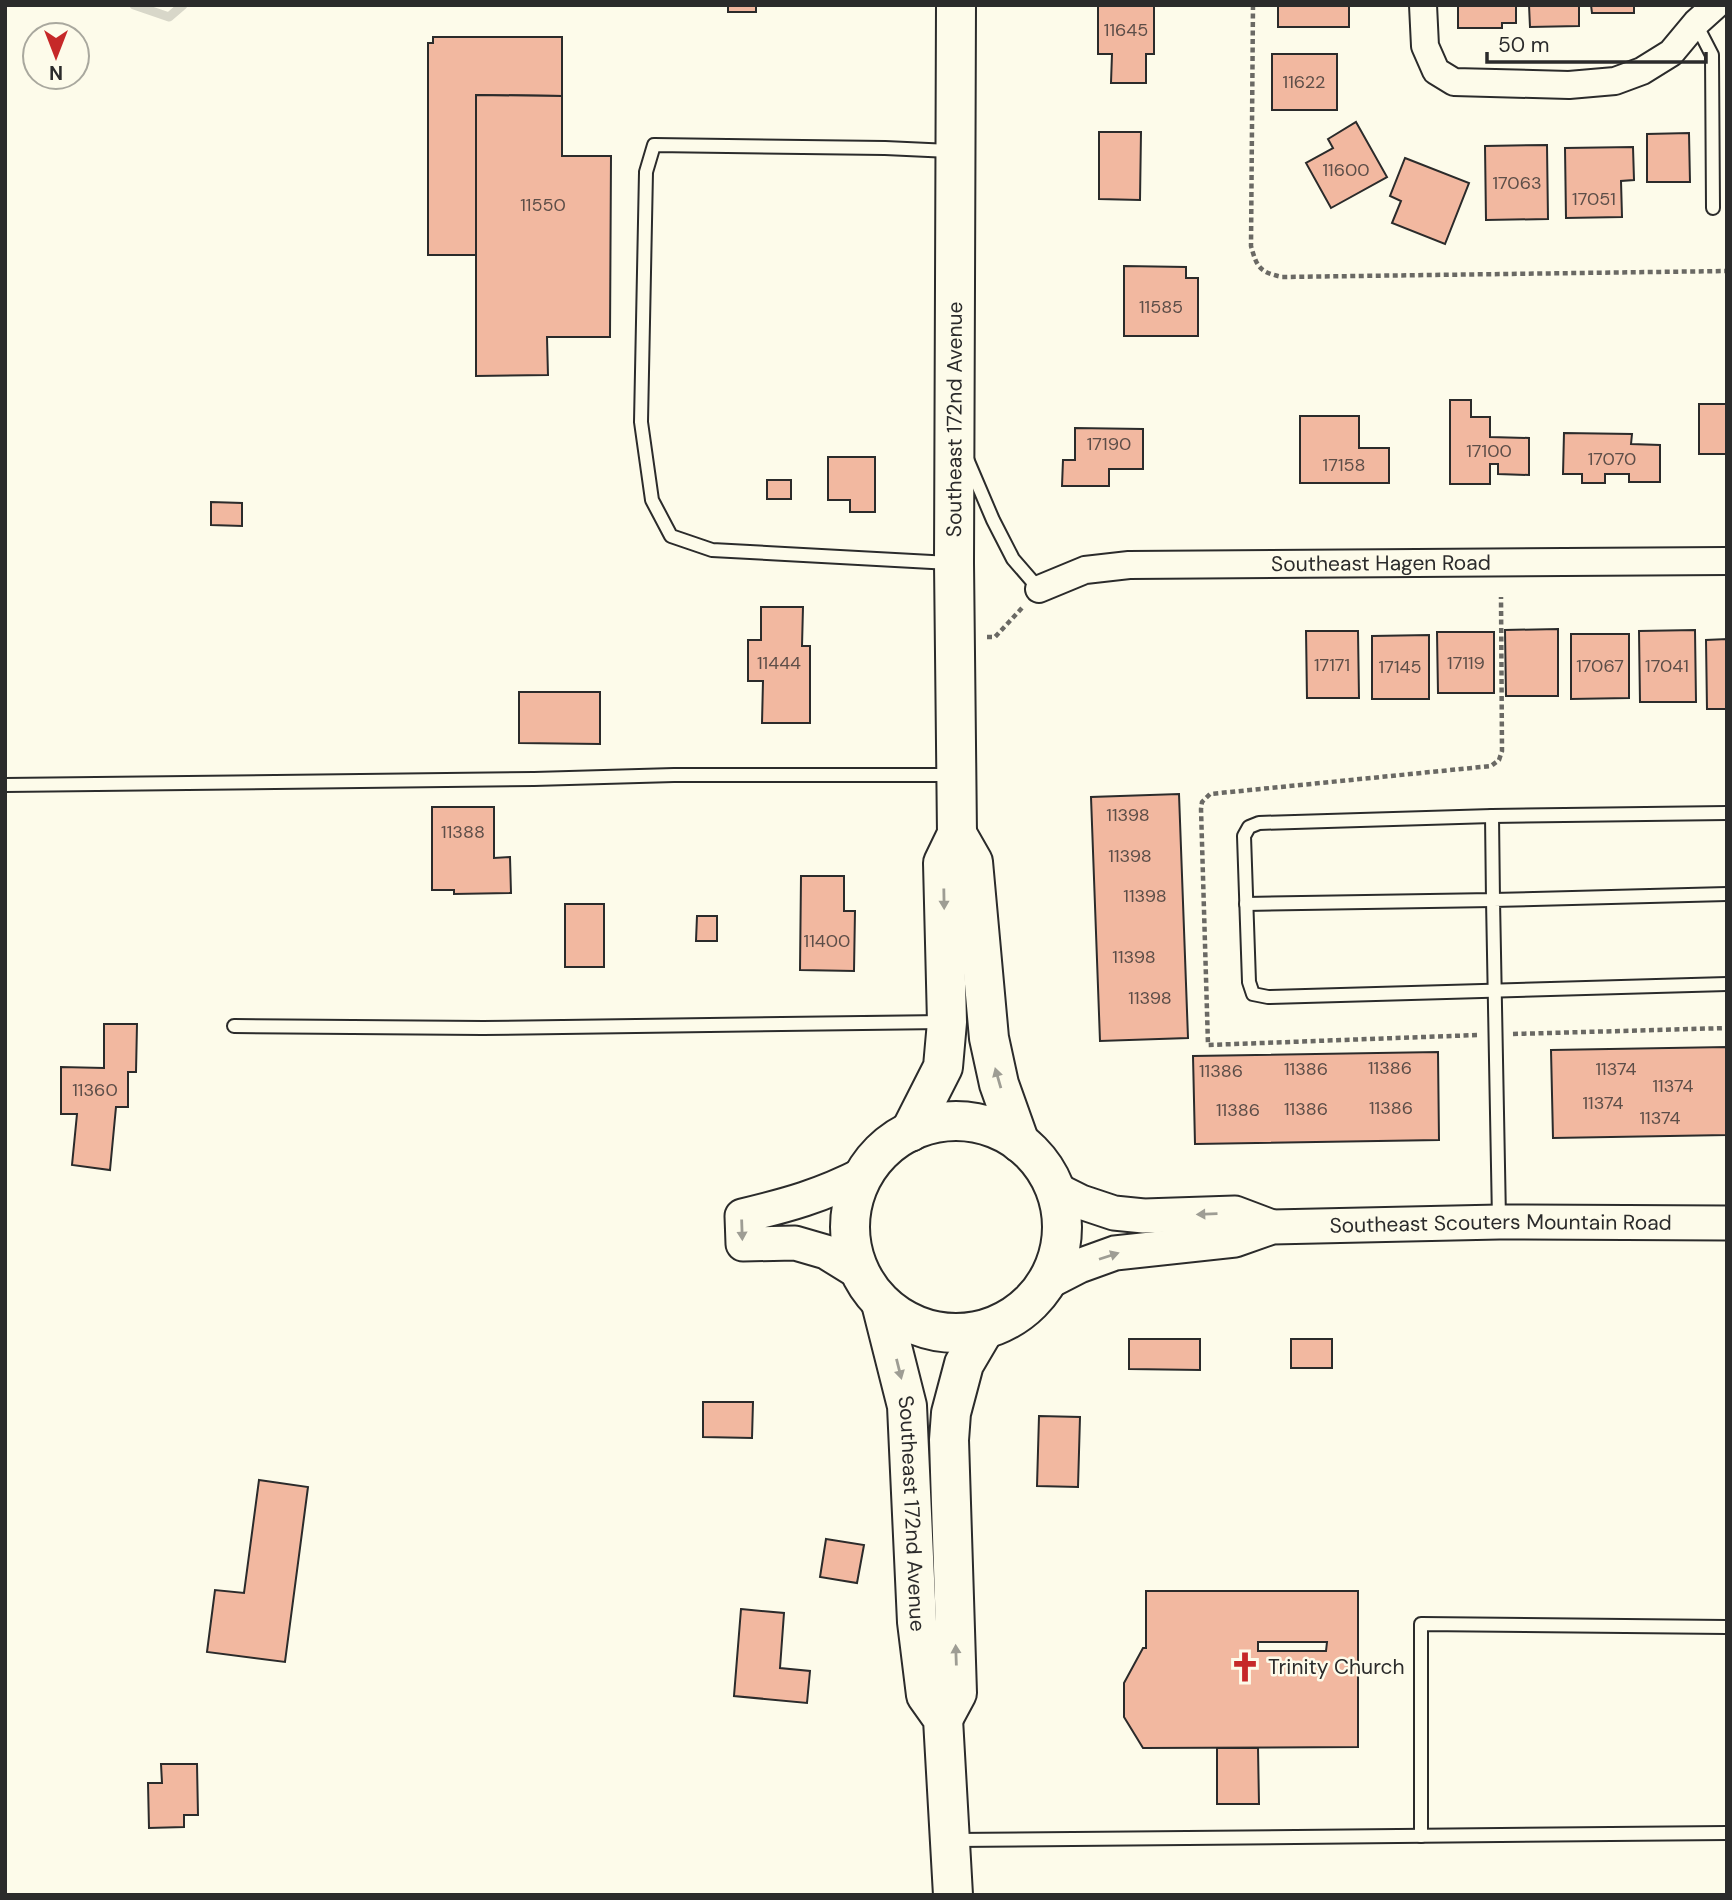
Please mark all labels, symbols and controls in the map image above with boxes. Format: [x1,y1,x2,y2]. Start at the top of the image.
house number: 11645 [1104,18,1148,42]
north arrow [21,21,91,91]
scale bar [1487,21,1706,65]
text: 50 m [1498,31,1549,59]
text: N [49,60,63,85]
house number: 11622 [1283,70,1325,94]
house number: 11600 [1322,158,1370,182]
house number: 17063 [1492,171,1542,195]
house number: 17051 [1572,187,1616,211]
house number: 11550 [520,193,566,217]
house number: 11585 [1139,295,1183,319]
street label: Southeast 172nd Avenue [940,301,969,537]
house number: 17190 [1087,432,1131,456]
house number: 17100 [1466,439,1512,463]
house number: 17070 [1588,447,1636,471]
house number: 17158 [1323,453,1365,477]
street label: Southeast Hagen Road [1271,549,1491,578]
house number: 11444 [757,651,801,675]
house number: 17119 [1447,651,1485,675]
house number: 17171 [1314,653,1350,677]
house number: 17067 [1576,654,1624,678]
house number: 17041 [1645,654,1689,678]
house number: 17145 [1379,655,1421,679]
house number: 11398 [1106,803,1150,827]
house number: 11388 [441,820,485,844]
house number: 11398 [1108,844,1152,868]
house number: 11398 [1123,884,1167,908]
one-way arrow [938,888,950,910]
house number: 11400 [804,929,850,953]
house number: 11398 [1112,945,1156,969]
house number: 11398 [1128,986,1172,1010]
house number: 11386 [1368,1056,1412,1080]
house number: 11386 [1284,1057,1328,1081]
house number: 11374 [1595,1057,1637,1081]
house number: 11386 [1199,1059,1243,1083]
one-way arrow [993,1068,1003,1089]
house number: 11374 [1652,1074,1694,1098]
house number: 11360 [72,1078,118,1102]
house number: 11374 [1582,1091,1624,1115]
house number: 11386 [1369,1096,1413,1120]
house number: 11386 [1284,1097,1328,1121]
house number: 11386 [1216,1098,1260,1122]
house number: 11374 [1639,1106,1681,1130]
one-way arrow [1195,1208,1217,1220]
street label: Southeast Scouters Mountain Road [1329,1208,1672,1240]
one-way arrow [737,1220,748,1242]
one-way arrow [1098,1250,1119,1260]
one-way arrow [894,1358,905,1380]
street label: Southeast 172nd Avenue [891,1393,932,1633]
one-way arrow [950,1643,961,1665]
church icon: Trinity Church [1228,1650,1262,1684]
place label: Trinity Church [1268,1653,1405,1681]

